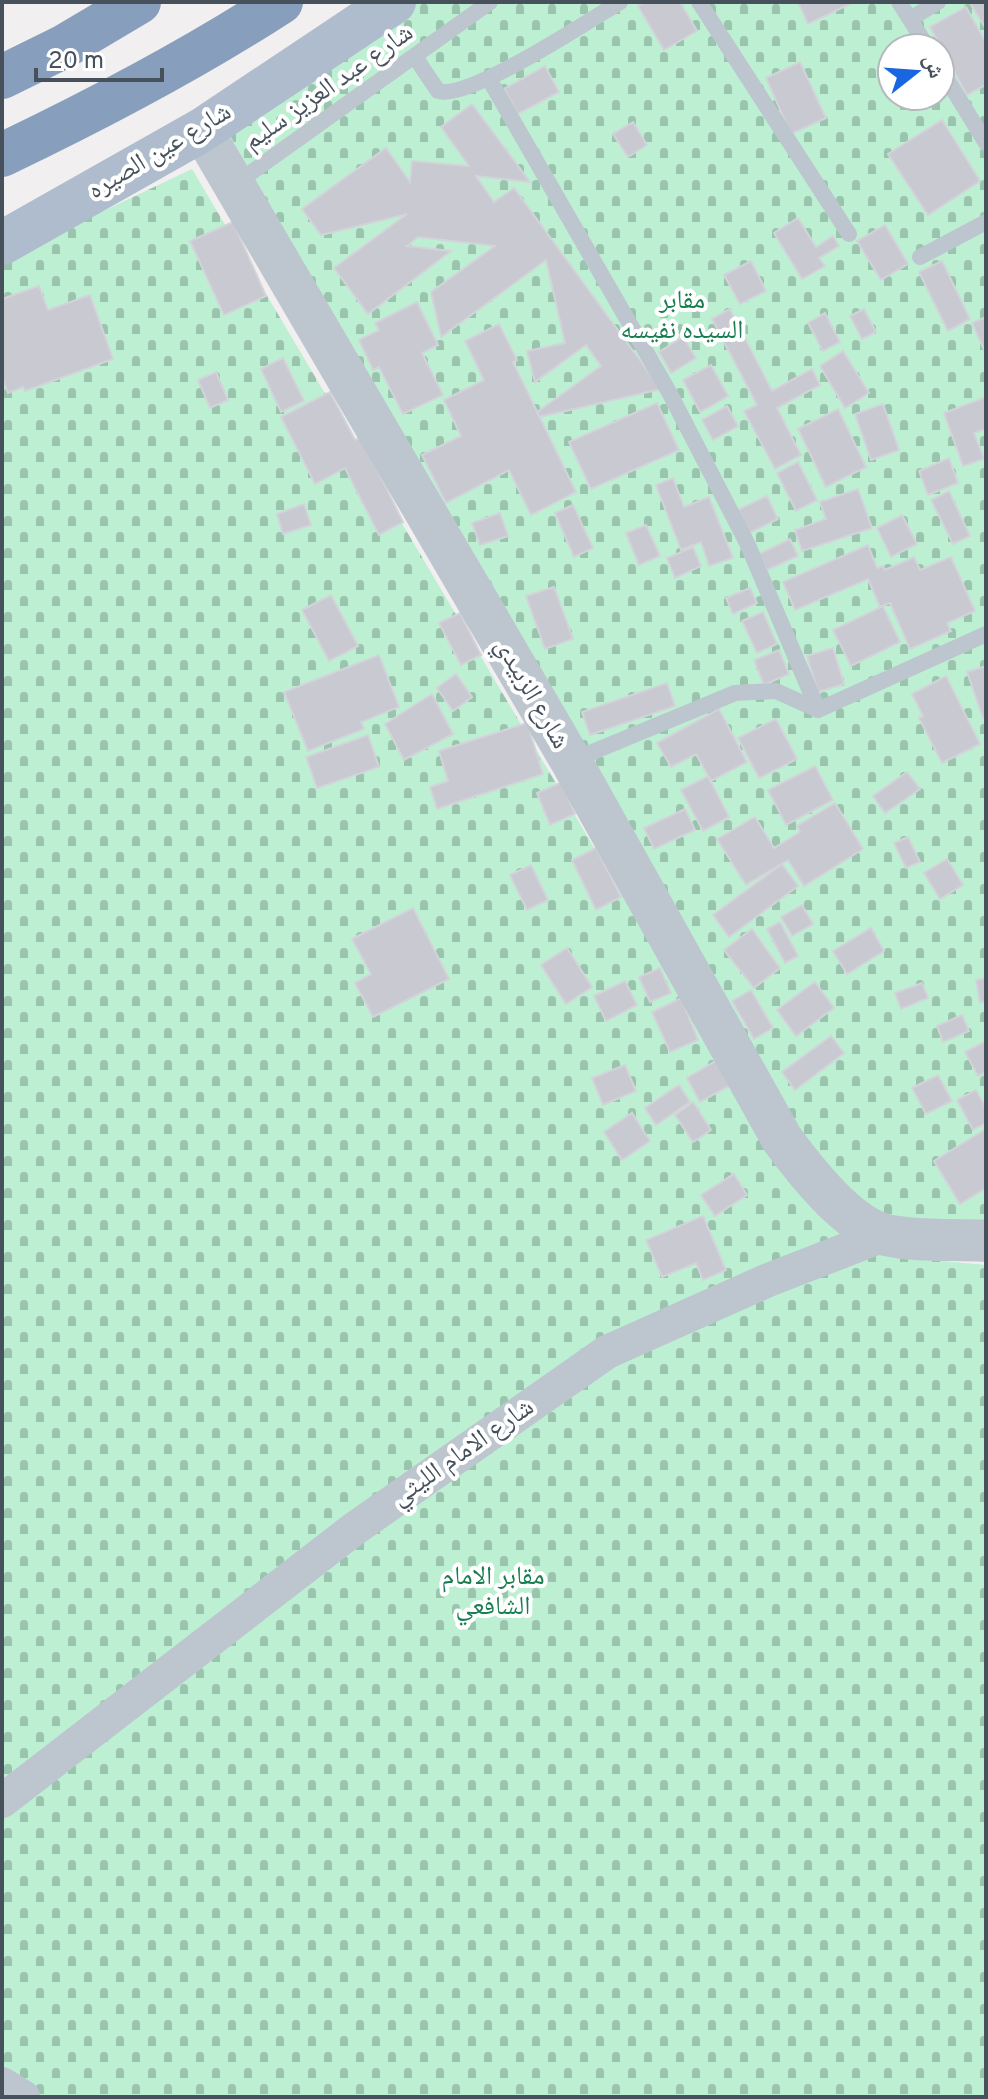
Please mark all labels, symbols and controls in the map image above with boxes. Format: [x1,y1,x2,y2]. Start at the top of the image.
street label: شارع عبد العزيز سليم [238,17,420,159]
scale bar [36,32,162,82]
north arrow [876,32,956,112]
text: 20 m [48,47,104,77]
text: ش [916,52,949,82]
street label: شارع عين الصيره [82,96,238,208]
park label: مقابر السيده نفيسه [621,285,743,348]
street label: شارع الزبيدي [485,633,576,756]
street label: شارع الامام الليثي [385,1392,542,1516]
park label: مقابر الامام الشافعي [441,1561,545,1625]

